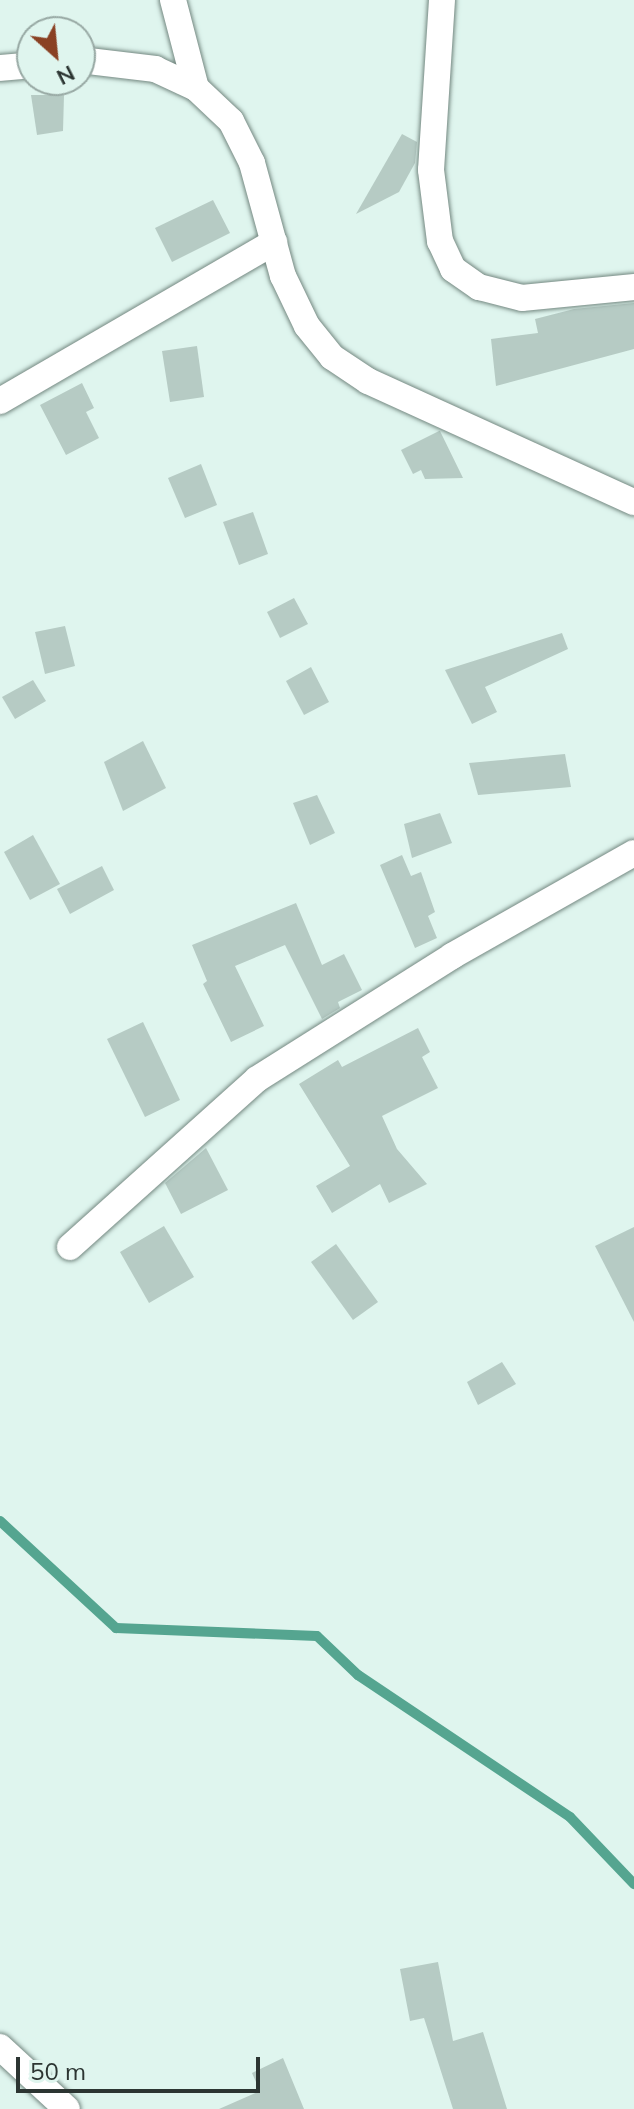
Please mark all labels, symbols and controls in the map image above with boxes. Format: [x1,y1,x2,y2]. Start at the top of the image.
north arrow [16,16,96,96]
text: N [52,59,80,92]
scale bar [20,2041,264,2091]
text: 50 m [30,2056,86,2086]

